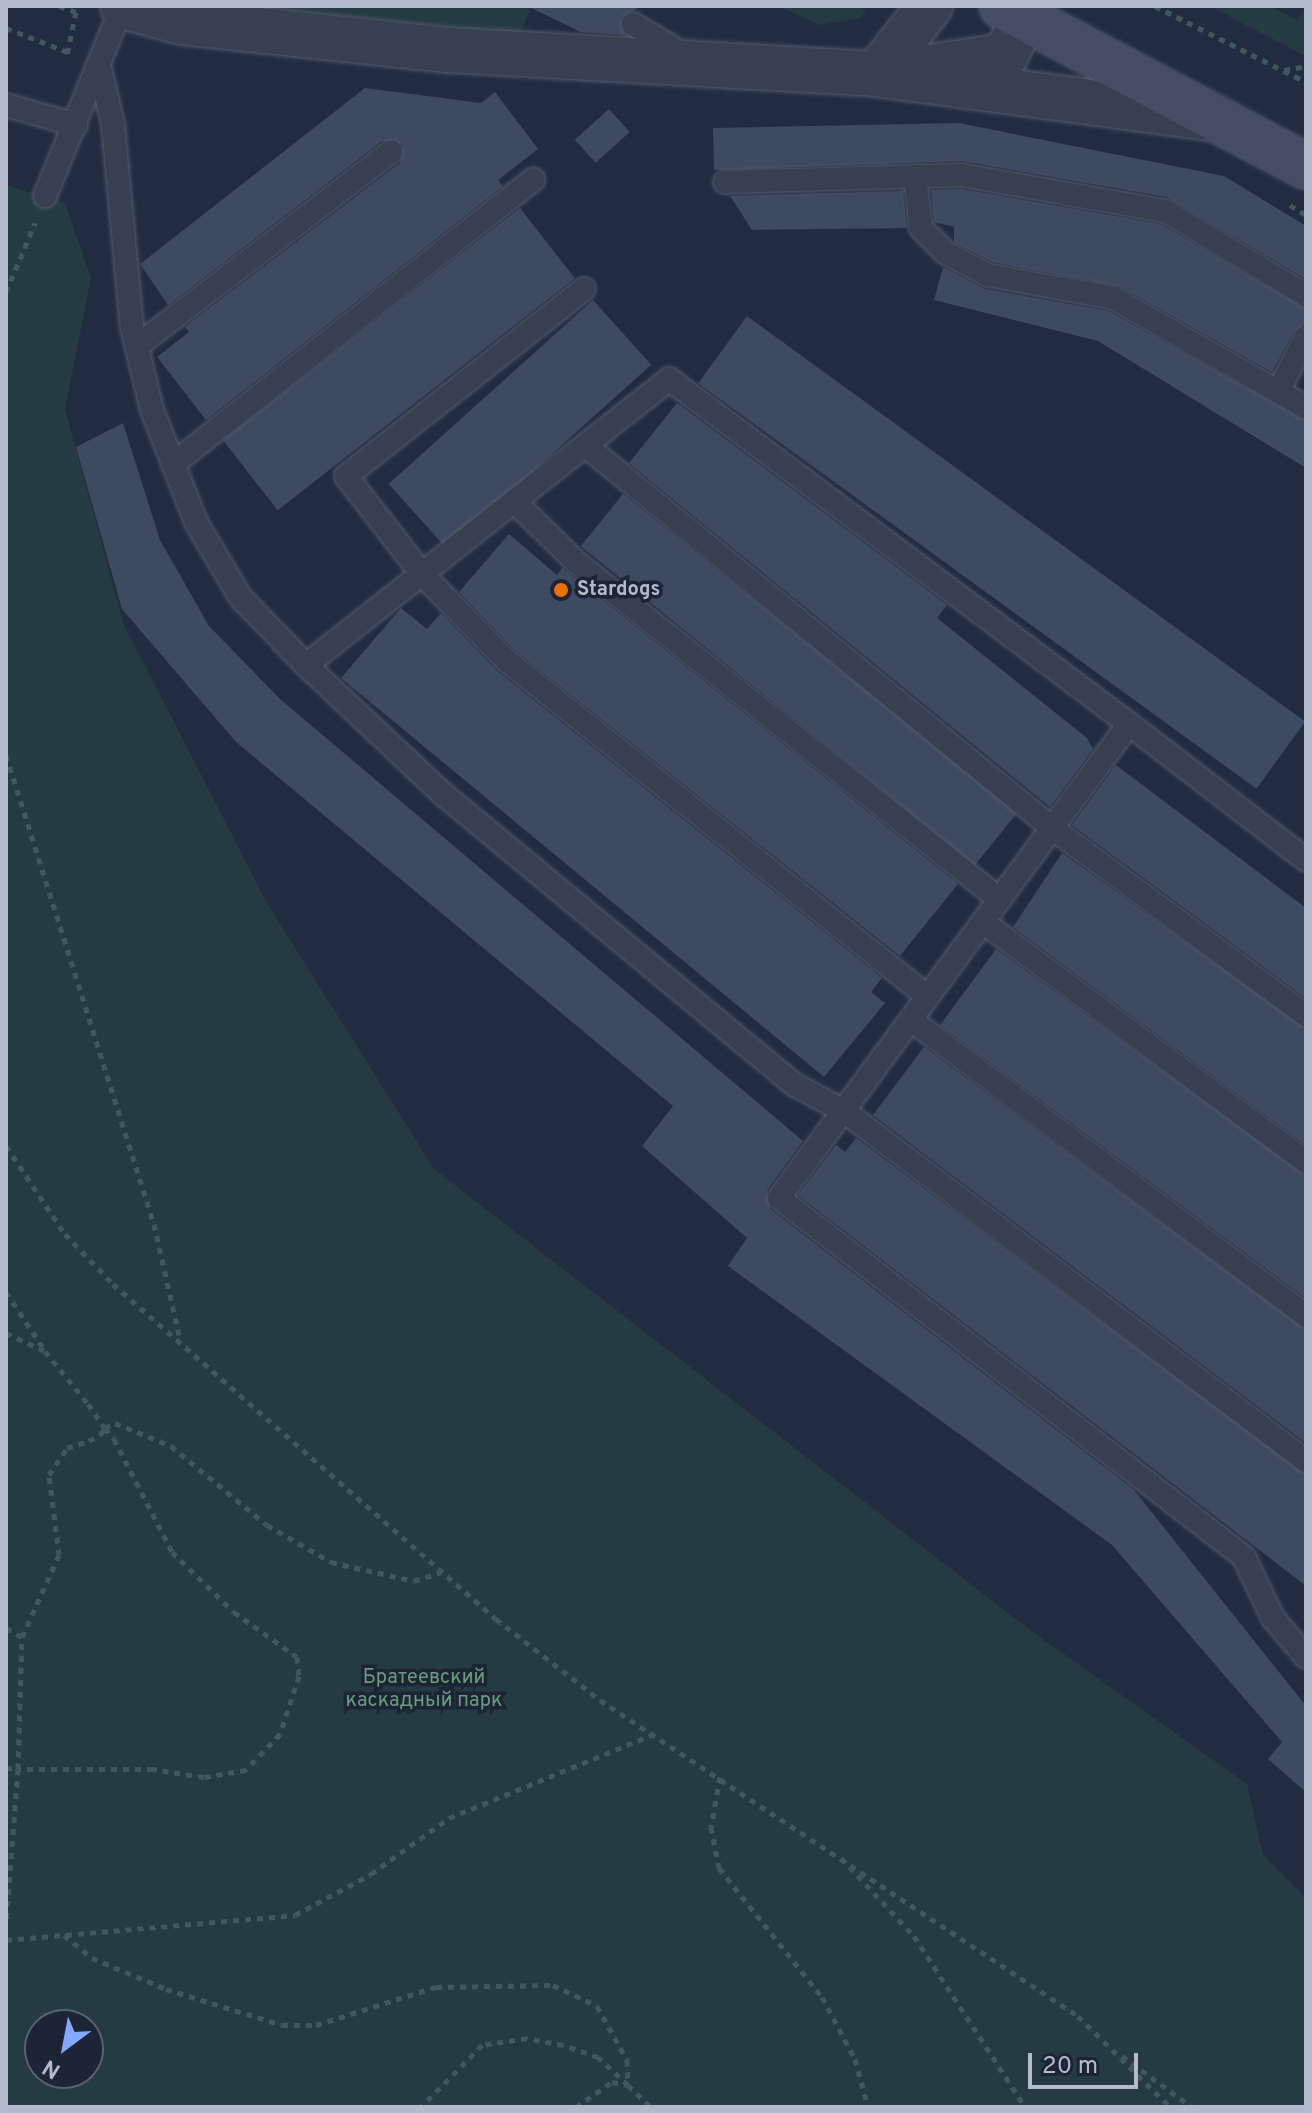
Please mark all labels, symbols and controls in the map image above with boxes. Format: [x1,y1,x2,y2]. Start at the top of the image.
place label: Stardogs [577,578,660,602]
marker: Stardogs [552,581,570,599]
park label: Братеевский каскадный парк [346,1666,502,1713]
north arrow [24,2009,104,2089]
scale bar [1032,2037,1142,2087]
text: N [38,2052,66,2084]
text: 20 m [1042,2052,1098,2082]

